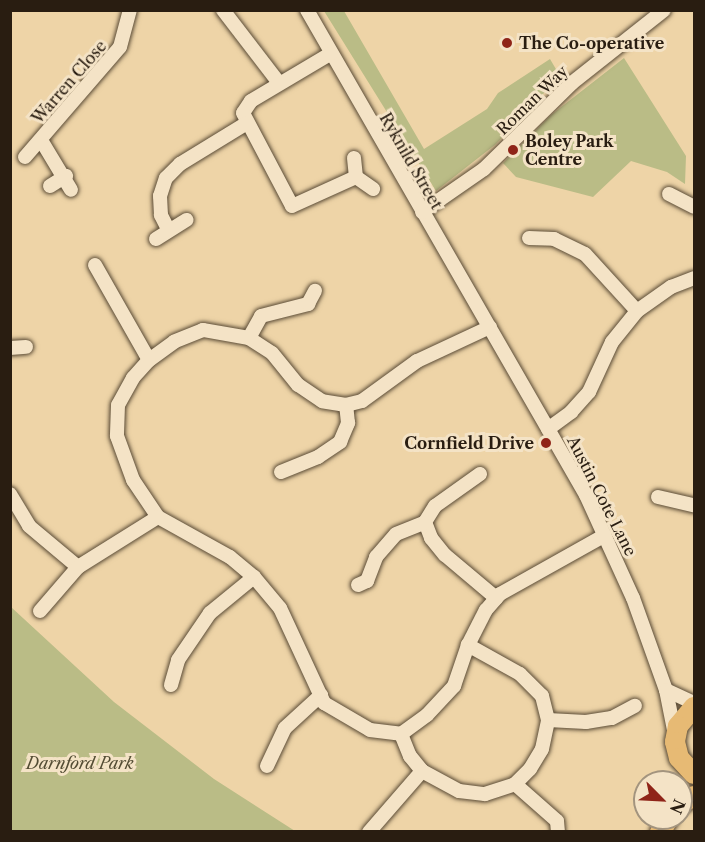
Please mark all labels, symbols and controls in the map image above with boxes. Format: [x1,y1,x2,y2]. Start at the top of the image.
place label: The Co-operative [519,33,664,53]
marker: The Co-operative [500,36,514,50]
street label: Warren Close [28,37,110,127]
street label: Roman Way [492,61,572,139]
street label: Ryknild Street [376,109,446,213]
place label: Boley Park Centre [525,131,614,169]
marker: Boley Park Centre [506,143,520,157]
place label: Cornfield Drive [404,433,534,453]
street label: Austin Cote Lane [563,433,641,559]
marker: Cornfield Drive [539,436,553,450]
park label: Darnford Park [26,753,134,773]
north arrow [633,770,693,830]
text: N [666,796,690,817]

